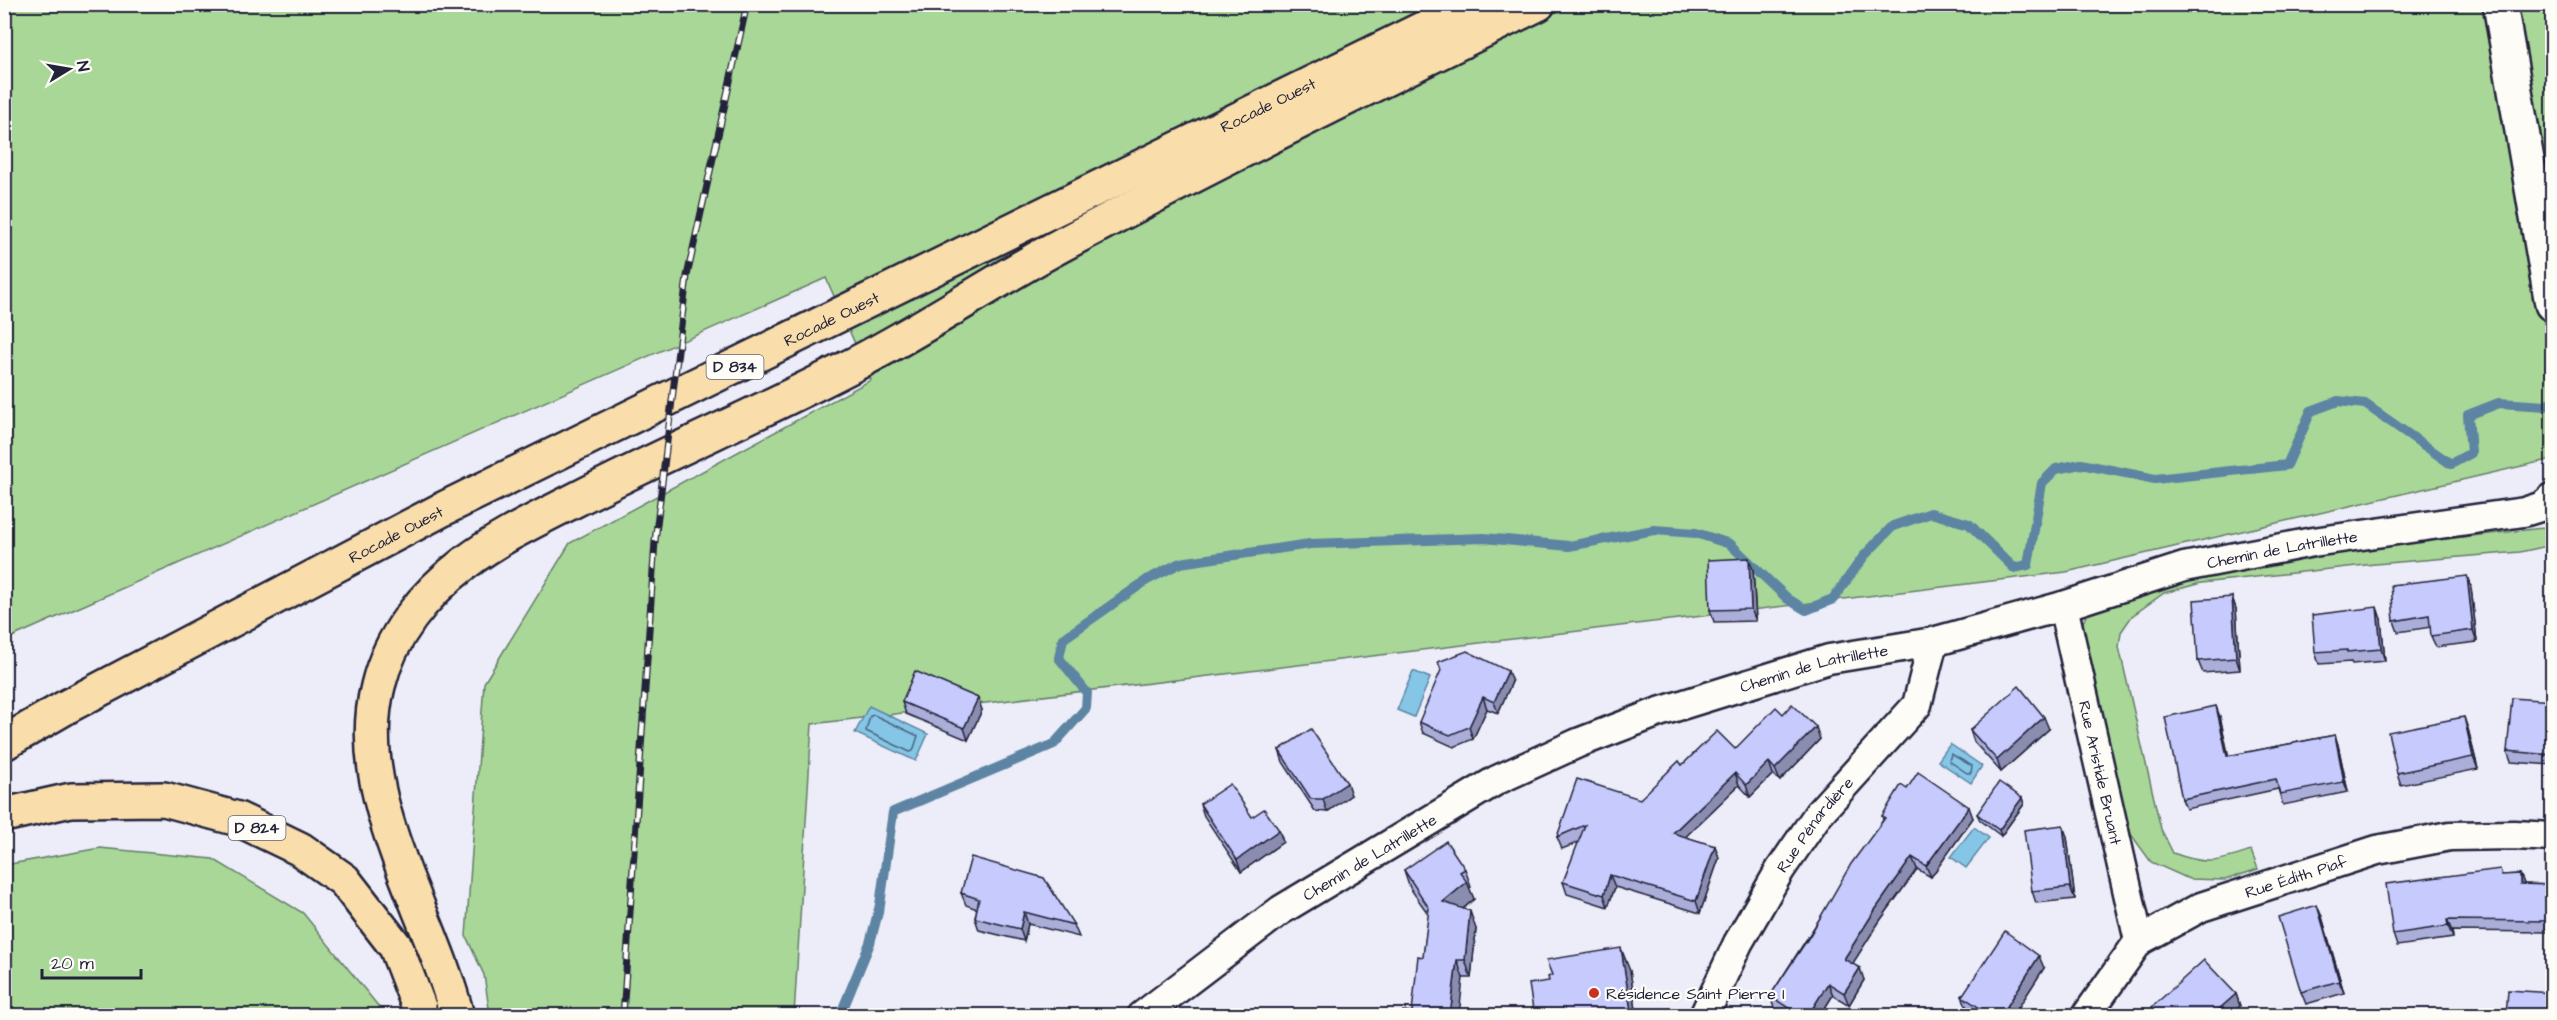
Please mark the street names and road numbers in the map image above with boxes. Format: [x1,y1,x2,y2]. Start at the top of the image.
street label: Rocade Ouest [1217,73,1320,138]
street label: Rocade Ouest [780,287,884,352]
road number: D 834 [706,355,764,379]
street label: Rocade Ouest [345,501,448,569]
street label: Chemin de Latrillette [2205,526,2359,574]
street label: Chemin de Latrillette [1737,639,1890,698]
street label: Rue Aristide Bruant [2073,699,2127,848]
street label: Rue Pénardière [1772,772,1859,877]
street label: Chemin de Latrillette [1299,809,1441,906]
road number: D 824 [228,816,286,840]
street label: Rue Édith Piaf [2242,850,2350,904]

